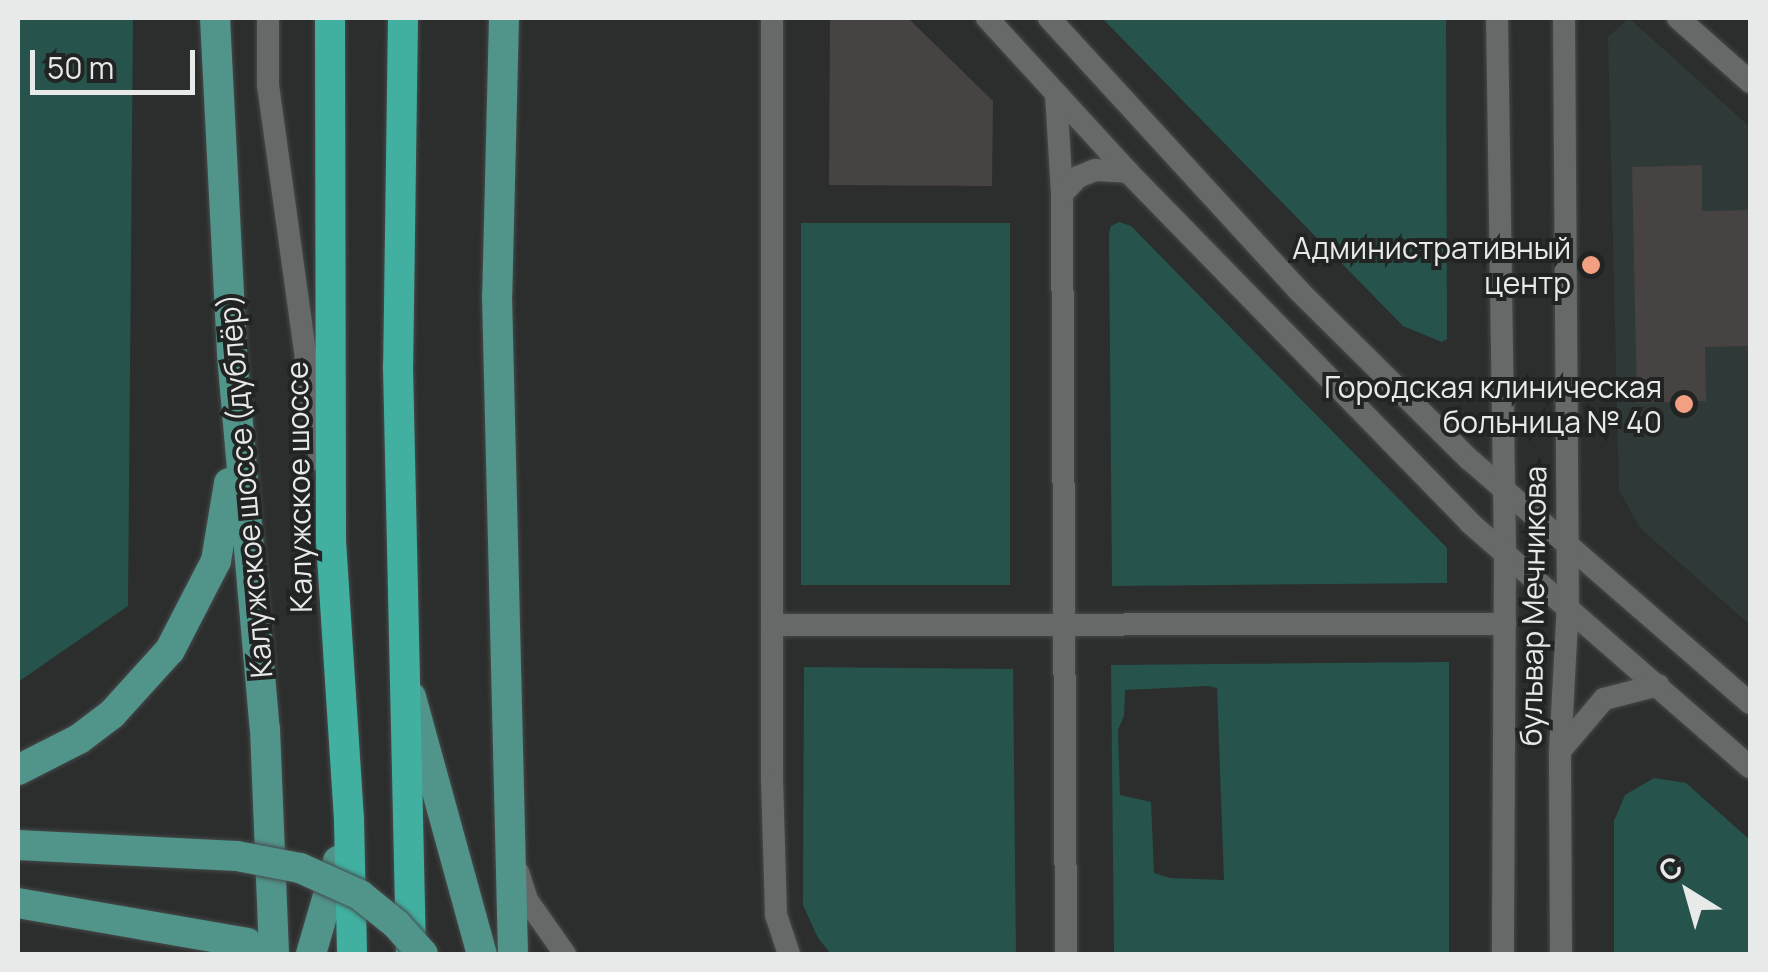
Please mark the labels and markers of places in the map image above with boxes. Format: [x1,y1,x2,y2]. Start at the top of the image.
place label: Административный центр [1292,230,1571,300]
marker: Административный центр [1580,254,1602,276]
place label: Городская клиническая больница № 40 [1324,369,1662,440]
marker: Городская клиническая больница № 40 [1671,391,1697,417]

